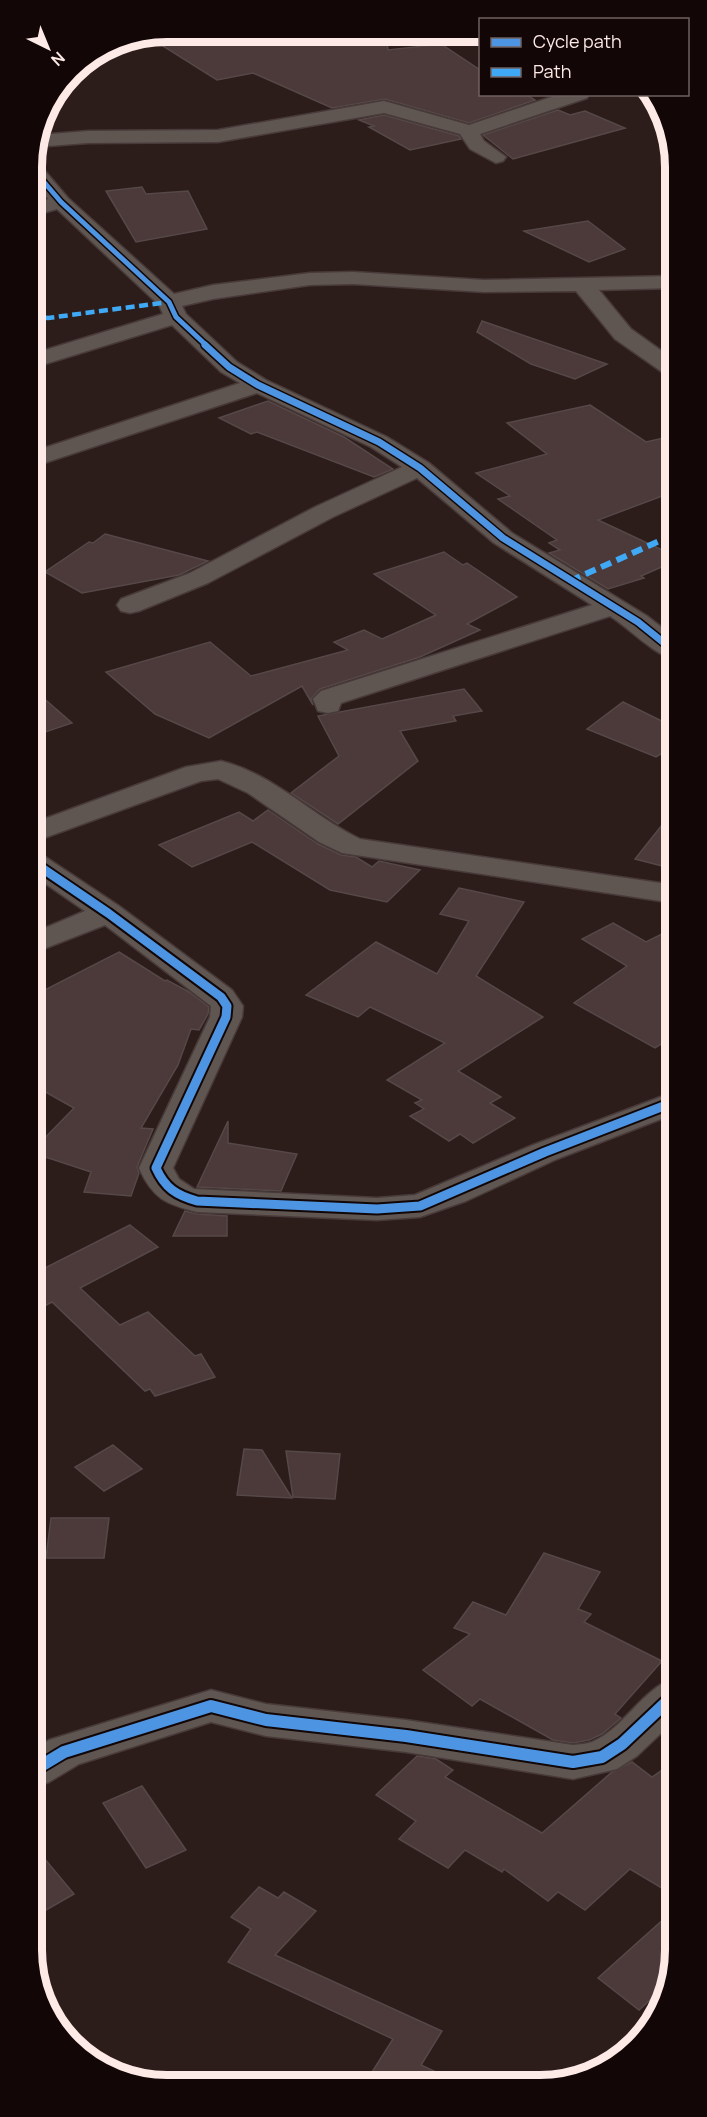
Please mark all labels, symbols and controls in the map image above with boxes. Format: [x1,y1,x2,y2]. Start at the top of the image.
north arrow [18,18,78,78]
legend [479,18,689,96]
text: Cycle path [533,29,622,53]
text: N [47,47,70,71]
text: Path [533,59,571,83]

